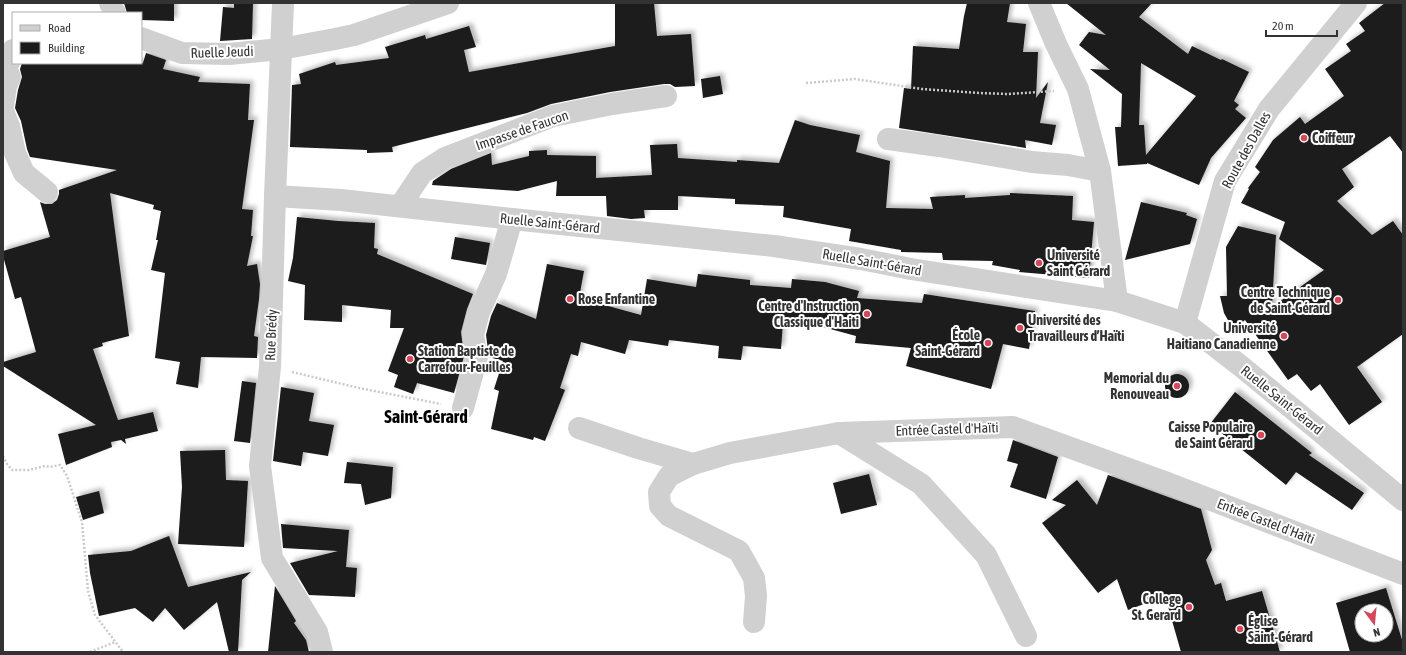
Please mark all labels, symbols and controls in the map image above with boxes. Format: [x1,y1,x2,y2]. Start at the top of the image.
legend [12,12,142,64]
scale bar [1266,12,1337,38]
text: 20 m [1272,19,1294,33]
text: Road [48,21,71,35]
text: Building [48,41,86,55]
street label: Ruelle Jeudi [190,43,254,61]
street label: Impasse de Faucon [474,107,570,153]
street label: Route des Dalles [1218,109,1274,191]
place label: Coiffeur [1312,130,1354,146]
marker: Coiffeur [1299,133,1309,143]
street label: Ruelle Saint-Gérard [499,210,601,236]
street label: Ruelle Saint-Gérard [821,245,923,279]
place label: Université Saint Gérard [1047,247,1111,279]
marker: Université Saint Gérard [1034,258,1044,268]
place label: Centre Technique de Saint-Gérard [1241,284,1330,316]
place label: Rose Enfantine [578,291,655,307]
marker: Rose Enfantine [565,294,575,304]
marker: Centre Technique de Saint-Gérard [1333,295,1343,305]
place label: Centre d'Instruction Classique d'Haiti [758,298,859,330]
street label: Rue Brédy [262,309,280,361]
marker: Centre d'Instruction Classique d'Haiti [862,309,872,319]
place label: Université des Travailleurs d’Haïti [1028,312,1125,344]
place label: Université Haitiano Canadienne [1167,320,1276,352]
marker: Université des Travailleurs d’Haïti [1015,323,1025,333]
place label: École Saint-Gérard [915,327,980,359]
marker: Université Haitiano Canadienne [1279,331,1289,341]
marker: École Saint-Gérard [983,338,993,348]
place label: Station Baptiste de Carrefour-Feuilles [418,343,514,375]
marker: Station Baptiste de Carrefour-Feuilles [405,354,415,364]
street label: Ruelle Saint-Gérard [1238,362,1326,438]
place label: Memorial du Renouveau [1104,370,1169,402]
marker: Memorial du Renouveau [1172,381,1182,391]
district label: Saint-Gérard [384,406,468,427]
street label: Entrée Castel d'Haïti [895,419,999,439]
place label: Caisse Populaire de Saint Gérard [1168,419,1253,451]
marker: Caisse Populaire de Saint Gérard [1256,430,1266,440]
street label: Entrée Castel d'Haïti [1215,495,1317,547]
place label: College St. Gerard [1132,591,1181,623]
marker: College St. Gerard [1184,602,1194,612]
north arrow [1354,603,1394,643]
place label: Église Saint-Gérard [1248,613,1313,645]
marker: Église Saint-Gérard [1235,624,1245,634]
text: N [1372,626,1382,639]

